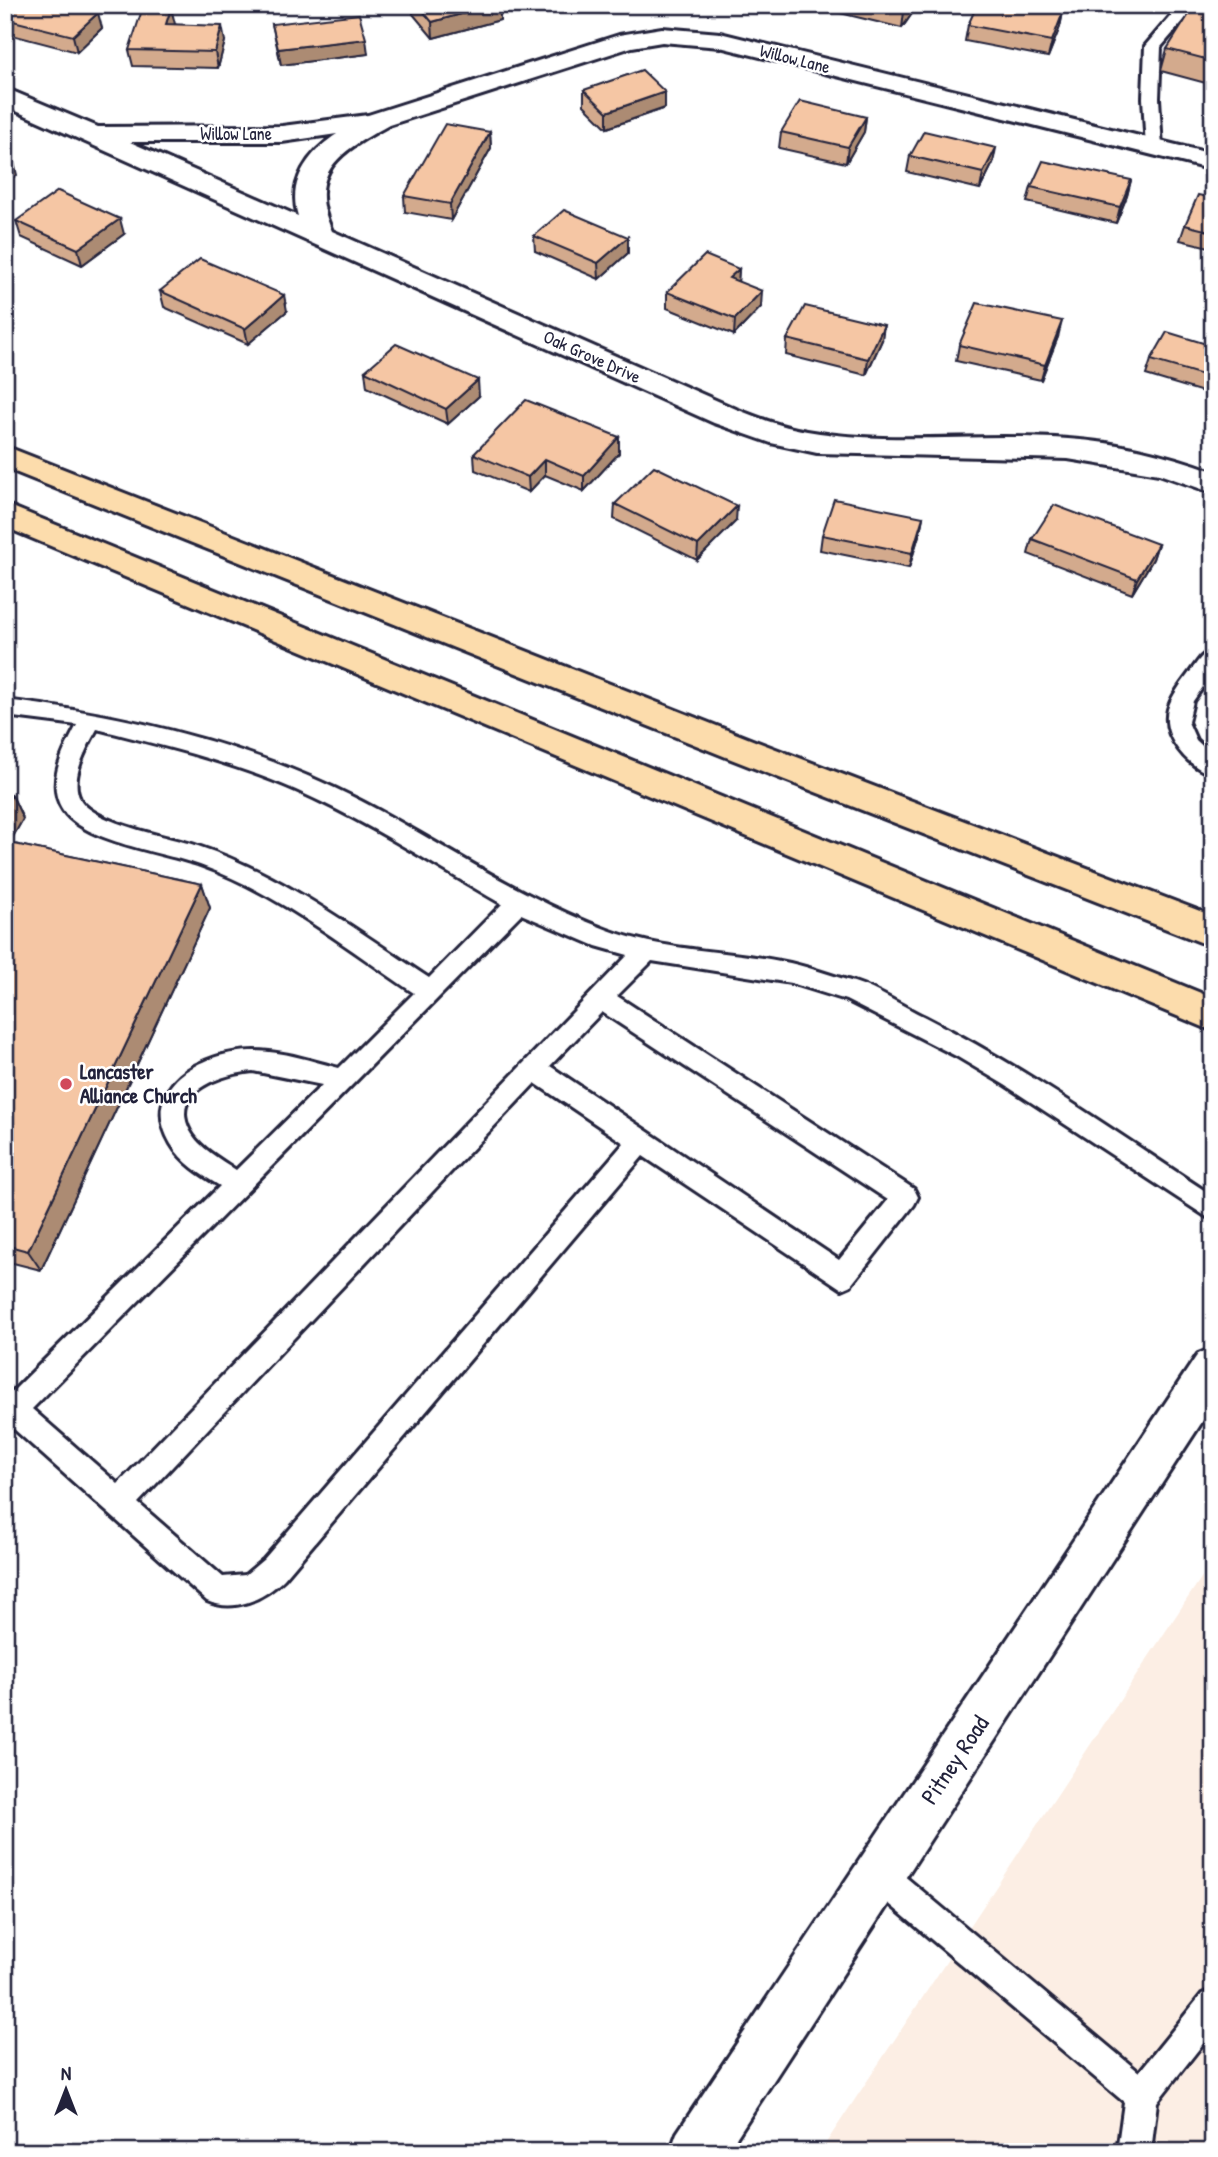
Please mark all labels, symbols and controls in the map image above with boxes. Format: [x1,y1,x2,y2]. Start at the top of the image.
street label: Willow Lane [757,38,833,79]
street label: Willow Lane [200,121,272,146]
street label: Oak Grove Drive [540,324,645,389]
place label: Lancaster Alliance Church [80,1057,197,1110]
marker: Lancaster Alliance Church [58,1076,74,1092]
street label: Pitney Road [913,1709,996,1810]
north arrow [32,2056,102,2126]
text: N [61,2060,71,2086]

